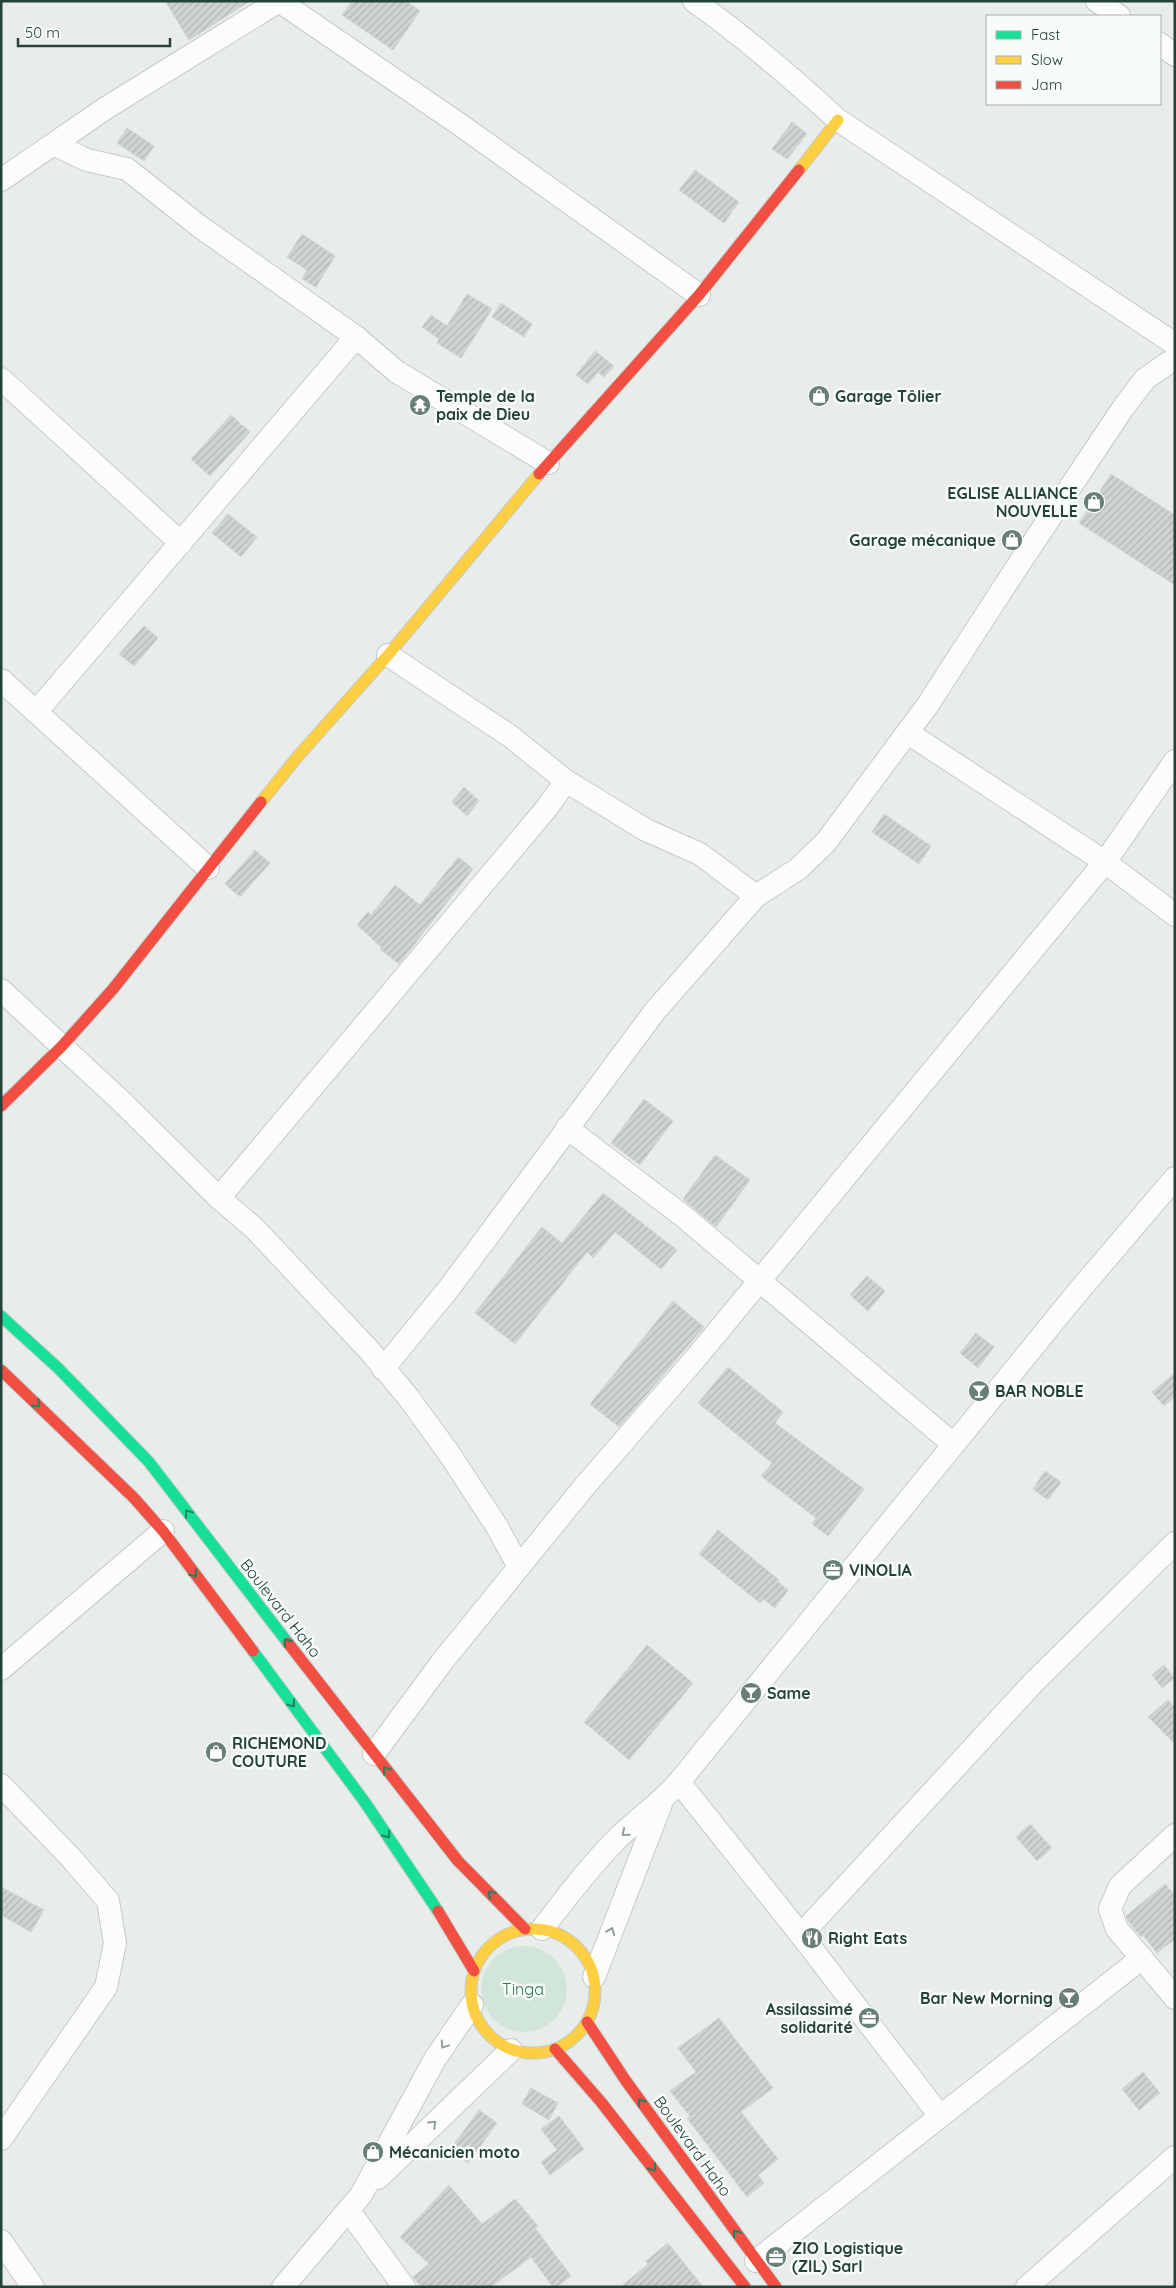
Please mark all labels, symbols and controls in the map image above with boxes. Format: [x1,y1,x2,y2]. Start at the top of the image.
scale bar [18,15,170,47]
legend [986,15,1161,105]
text: 50 m [25,23,60,42]
text: Fast [1031,25,1060,44]
text: Slow [1031,50,1063,69]
text: Jam [1031,75,1062,94]
shop icon: Garage Tôlier [807,384,831,408]
place label: Temple de la paix de Dieu [436,386,535,424]
place label: Garage Tôlier [835,386,942,406]
temple icon: Temple de la paix de Dieu [408,393,432,417]
place label: EGLISE ALLIANCE NOUVELLE [947,483,1078,521]
shop icon: EGLISE ALLIANCE NOUVELLE [1082,490,1106,514]
shop icon: Garage mécanique [1000,528,1024,552]
place label: Garage mécanique [849,530,996,550]
bar icon: BAR NOBLE [967,1379,991,1403]
place label: BAR NOBLE [995,1381,1084,1401]
one-way arrow [31,1398,40,1407]
one-way arrow [185,1510,193,1519]
street label: Boulevard Haho [236,1555,326,1661]
office icon: VINOLIA [821,1558,845,1582]
place label: VINOLIA [849,1560,913,1580]
one-way arrow [188,1568,198,1577]
one-way arrow [284,1639,292,1648]
bar icon: Same [739,1681,763,1705]
place label: Same [767,1683,811,1703]
one-way arrow [286,1698,294,1707]
place label: RICHEMOND COUTURE [232,1733,327,1771]
shop icon: RICHEMOND COUTURE [204,1740,228,1764]
one-way arrow [383,1766,392,1776]
one-way arrow [622,1827,631,1835]
one-way arrow [381,1829,390,1839]
one-way arrow [488,1891,497,1900]
restaurant icon: Right Eats [800,1926,824,1950]
one-way arrow [605,1927,615,1936]
place label: Right Eats [828,1928,907,1948]
park label: Tinga [502,1979,544,1999]
bar icon: Bar New Morning [1057,1986,1081,2010]
place label: Bar New Morning [920,1988,1053,2008]
place label: Assilassimé solidarité [766,1999,853,2037]
office icon: Assilassimé solidarité [857,2006,881,2030]
one-way arrow [441,2039,450,2049]
street label: Boulevard Haho [650,2092,736,2200]
one-way arrow [638,2099,646,2108]
one-way arrow [428,2121,437,2130]
shop icon: Mécanicien moto [361,2140,385,2164]
place label: Mécanicien moto [389,2142,520,2162]
one-way arrow [647,2162,655,2171]
one-way arrow [733,2229,742,2239]
place label: ZIO Logistique (ZIL) Sarl [792,2238,903,2276]
office icon: ZIO Logistique (ZIL) Sarl [764,2245,788,2269]

